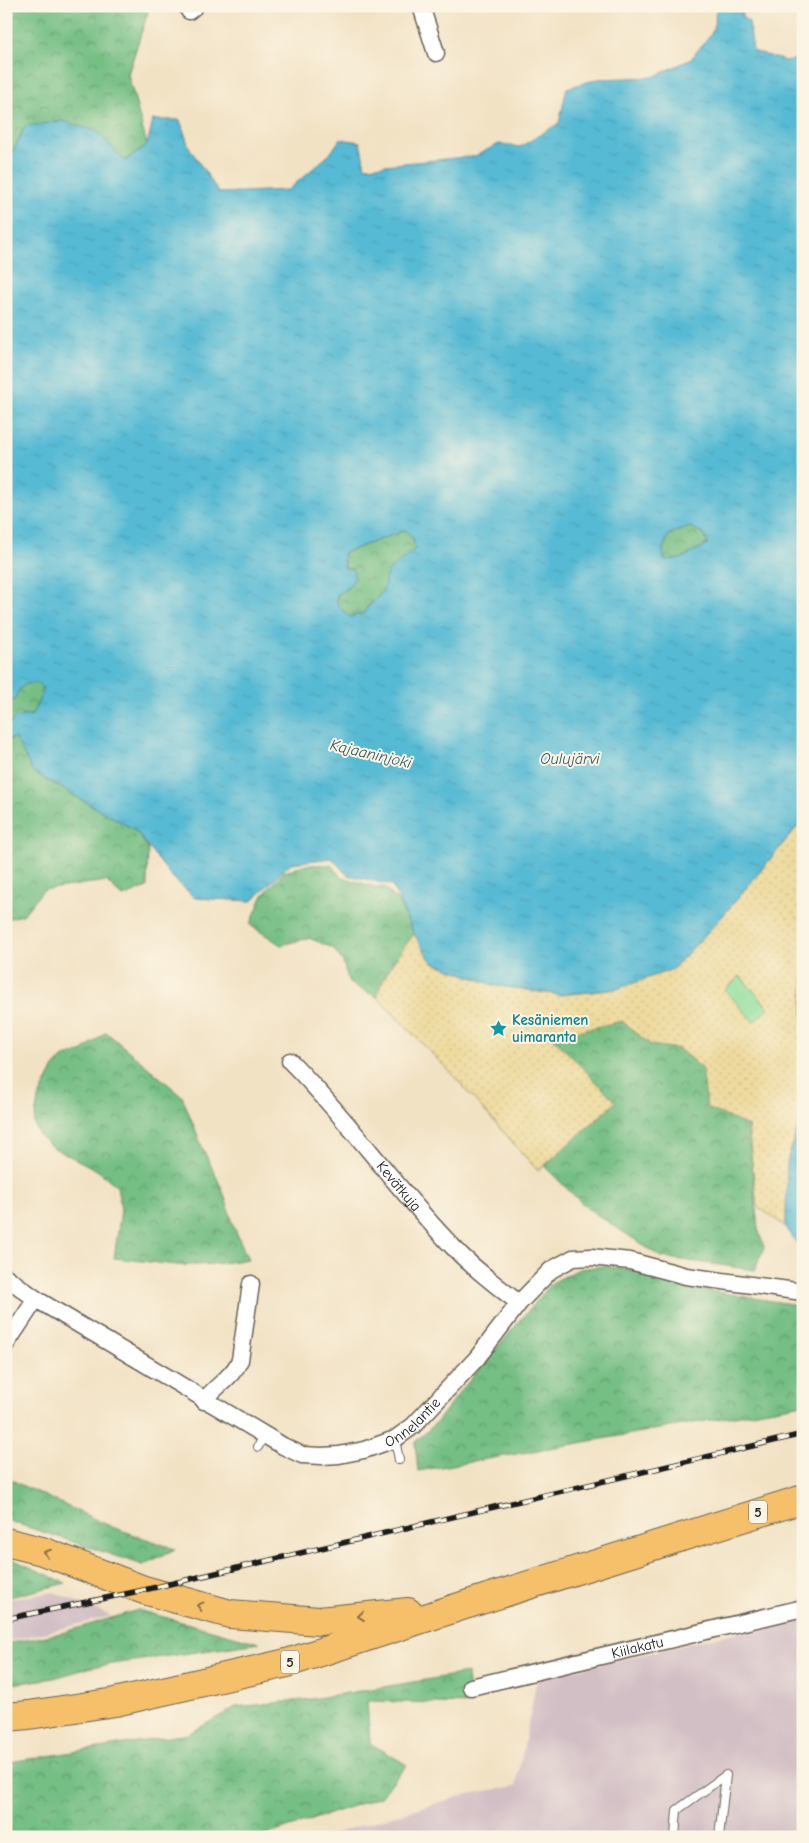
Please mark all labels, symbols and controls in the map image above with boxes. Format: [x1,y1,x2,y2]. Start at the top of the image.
water label: Kajaaninjoki [328,736,414,772]
water label: Oulujärvi [540,750,600,768]
place label: Kesäniemen uimaranta [512,1011,588,1046]
place icon: Kesäniemen uimaranta [488,1019,508,1039]
street label: Kevätkuja [373,1157,425,1215]
street label: Onnelantie [382,1393,444,1451]
road number: 5 [749,1500,767,1524]
one-way arrow [43,1549,52,1559]
one-way arrow [196,1601,205,1612]
one-way arrow [357,1611,365,1622]
street label: Kiilakatu [610,1633,665,1662]
road number: 5 [281,1650,299,1674]

